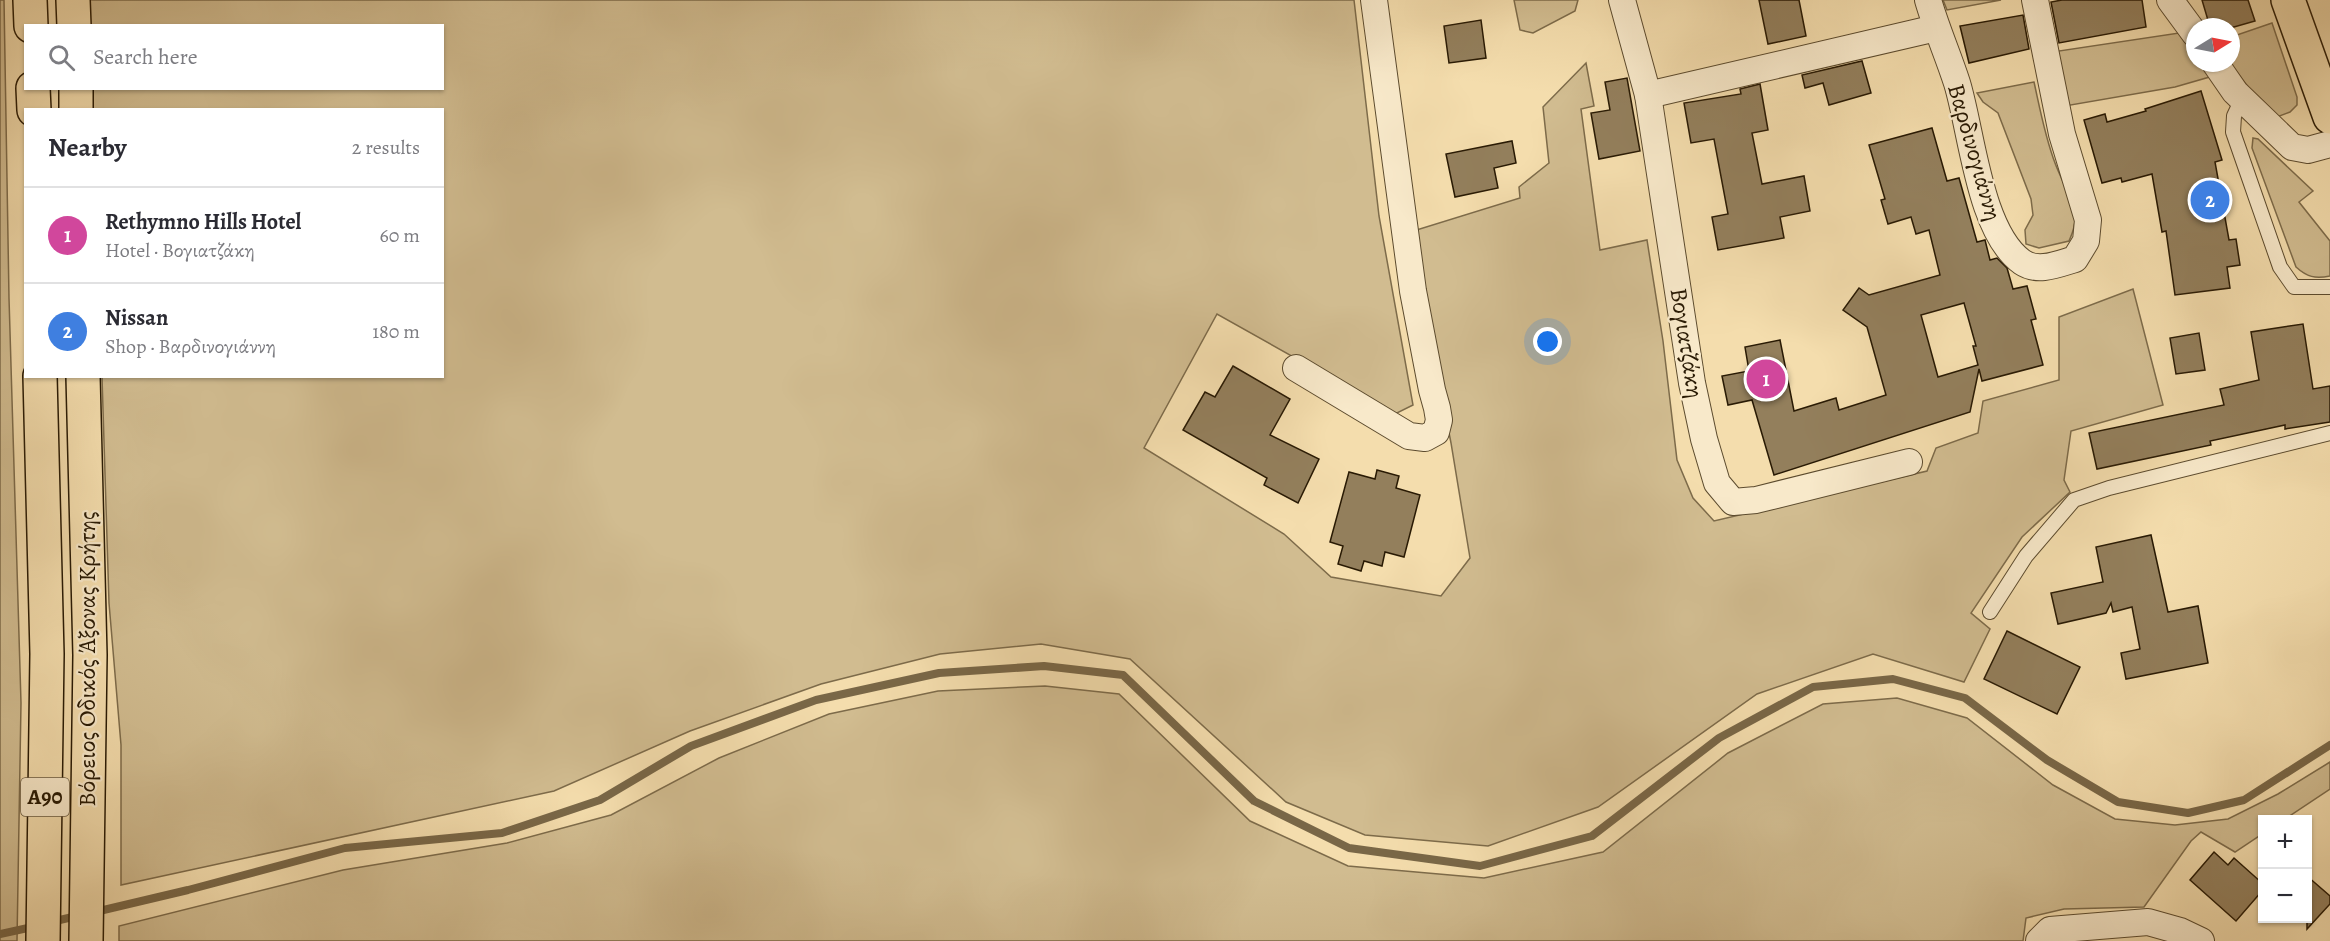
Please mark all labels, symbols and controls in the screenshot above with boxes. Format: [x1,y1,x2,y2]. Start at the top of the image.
north arrow [2186,18,2240,72]
search box [24,24,444,90]
icon: search [45,41,78,74]
text: Search here [93,42,198,72]
street label: Βαρδινογιάννη [1940,80,2010,224]
text: Nearby [48,130,127,165]
text: 2 results [352,134,420,161]
pin: 2 [2190,178,2230,222]
text: Rethymno Hills Hotel [105,207,301,237]
text: 1 [64,222,71,249]
text: 60 m [380,222,420,249]
text: Hotel · Βογιατζάκη [105,237,255,264]
street label: Βογιατζάκη [1662,285,1712,401]
text: Nissan [105,303,168,333]
text: 2 [63,318,72,345]
text: 180 m [372,318,420,345]
your location [1533,327,1562,356]
text: Shop · Βαρδινογιάννη [105,333,276,360]
pin: 1 [1746,356,1786,401]
street label: Βόρειος Οδικός Άξονας Κρήτης [71,511,103,807]
road number: Α90 [21,778,69,816]
map controls [2258,815,2312,923]
button: + [2258,815,2312,869]
button: − [2258,869,2312,923]

